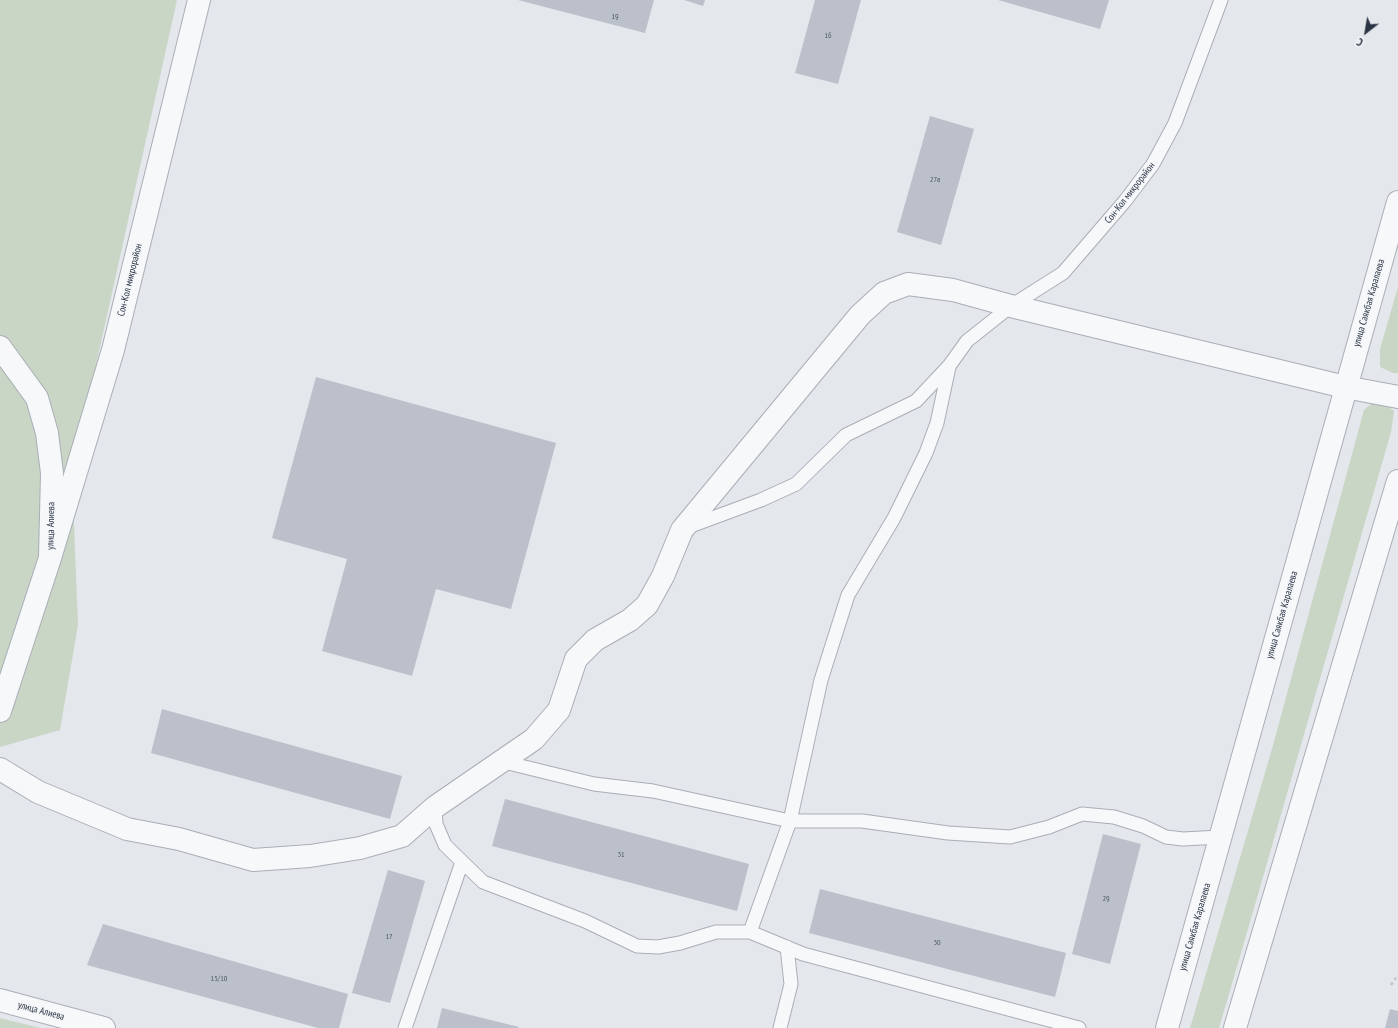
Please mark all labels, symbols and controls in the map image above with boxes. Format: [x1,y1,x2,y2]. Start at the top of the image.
house number: 19 [611,12,619,22]
north arrow [1346,12,1386,52]
house number: 16 [824,31,832,41]
text: С [1354,35,1366,50]
street label: Сон-Кол микрорайон [1102,160,1158,226]
house number: 27а [930,175,940,185]
street label: Сон-Кол микрорайон [115,242,145,318]
street label: улица Саякбая Каралаева [1351,258,1387,348]
street label: улица Алиева [45,502,57,550]
street label: улица Саякбая Каралаева [1264,570,1300,660]
house number: 31 [617,850,625,860]
street label: улица Саякбая Каралаева [1177,882,1213,972]
house number: 29 [1102,894,1110,904]
house number: 17 [385,932,393,942]
house number: 30 [933,938,941,948]
house number: 15/10 [211,974,227,984]
street label: улица Алиева [16,999,66,1023]

